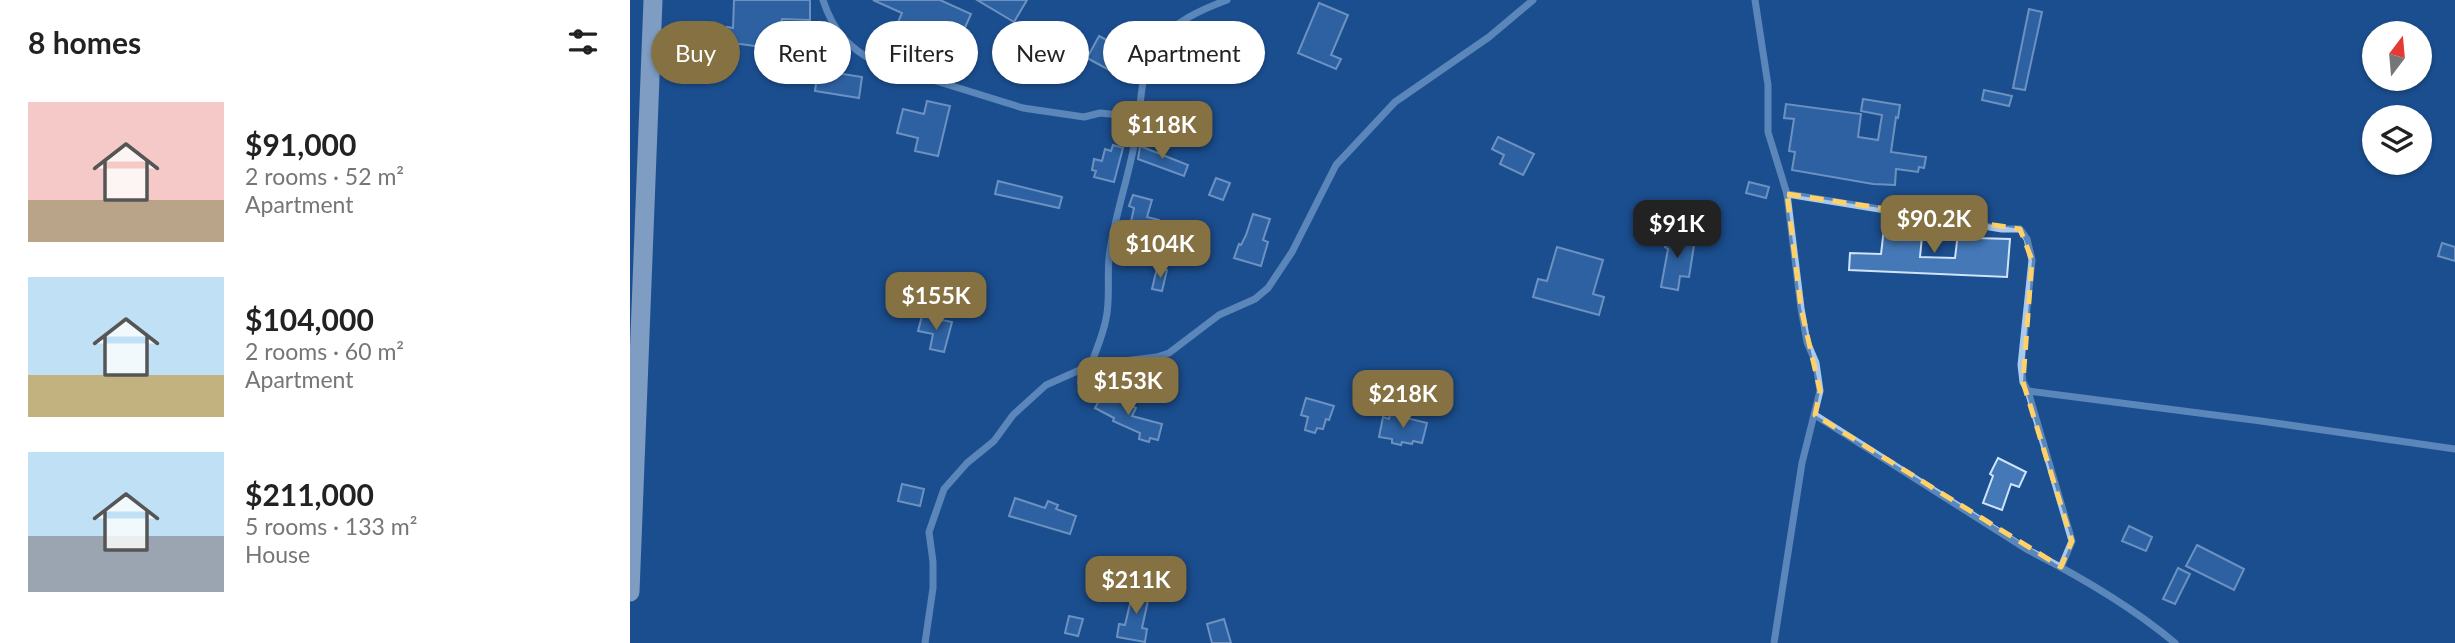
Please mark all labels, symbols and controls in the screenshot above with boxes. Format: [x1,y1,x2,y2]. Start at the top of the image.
chip: Buy [651,21,740,84]
chip: Rent [754,21,851,84]
chip: Filters [865,21,978,84]
chip: New [992,21,1089,84]
chip: Apartment [1103,21,1265,84]
north arrow [2362,21,2432,91]
map controls [2362,21,2432,175]
icon: filters [564,23,602,61]
text: 8 homes [28,24,141,60]
pin: $118K [1113,102,1211,161]
button: layers [2362,105,2432,175]
text: $118K [1127,110,1197,138]
text: $91,000 [245,126,356,162]
icon: home [84,130,168,214]
text: 2 rooms · 52 m² [245,162,404,190]
text: Apartment [245,190,353,218]
pin: $90.2K [1877,196,1991,255]
pin: $91K [1636,201,1718,260]
text: $90.2K [1897,204,1971,232]
text: $91K [1649,209,1705,237]
pin: $104K [1111,220,1209,280]
text: $104K [1125,229,1195,257]
pin: $155K [887,272,985,332]
text: $155K [901,281,971,309]
text: $104,000 [245,301,374,337]
icon: home [84,305,168,389]
text: 2 rooms · 60 m² [245,337,404,365]
pin: $153K [1079,358,1177,417]
text: Apartment [245,365,353,393]
text: $153K [1093,366,1163,394]
pin: $218K [1354,370,1452,430]
text: $218K [1368,379,1438,407]
text: $211,000 [245,476,374,512]
icon: home [84,480,168,564]
text: 5 rooms · 133 m² [245,512,417,540]
text: House [245,540,310,568]
pin: $211K [1087,556,1185,616]
text: $211K [1101,565,1171,593]

